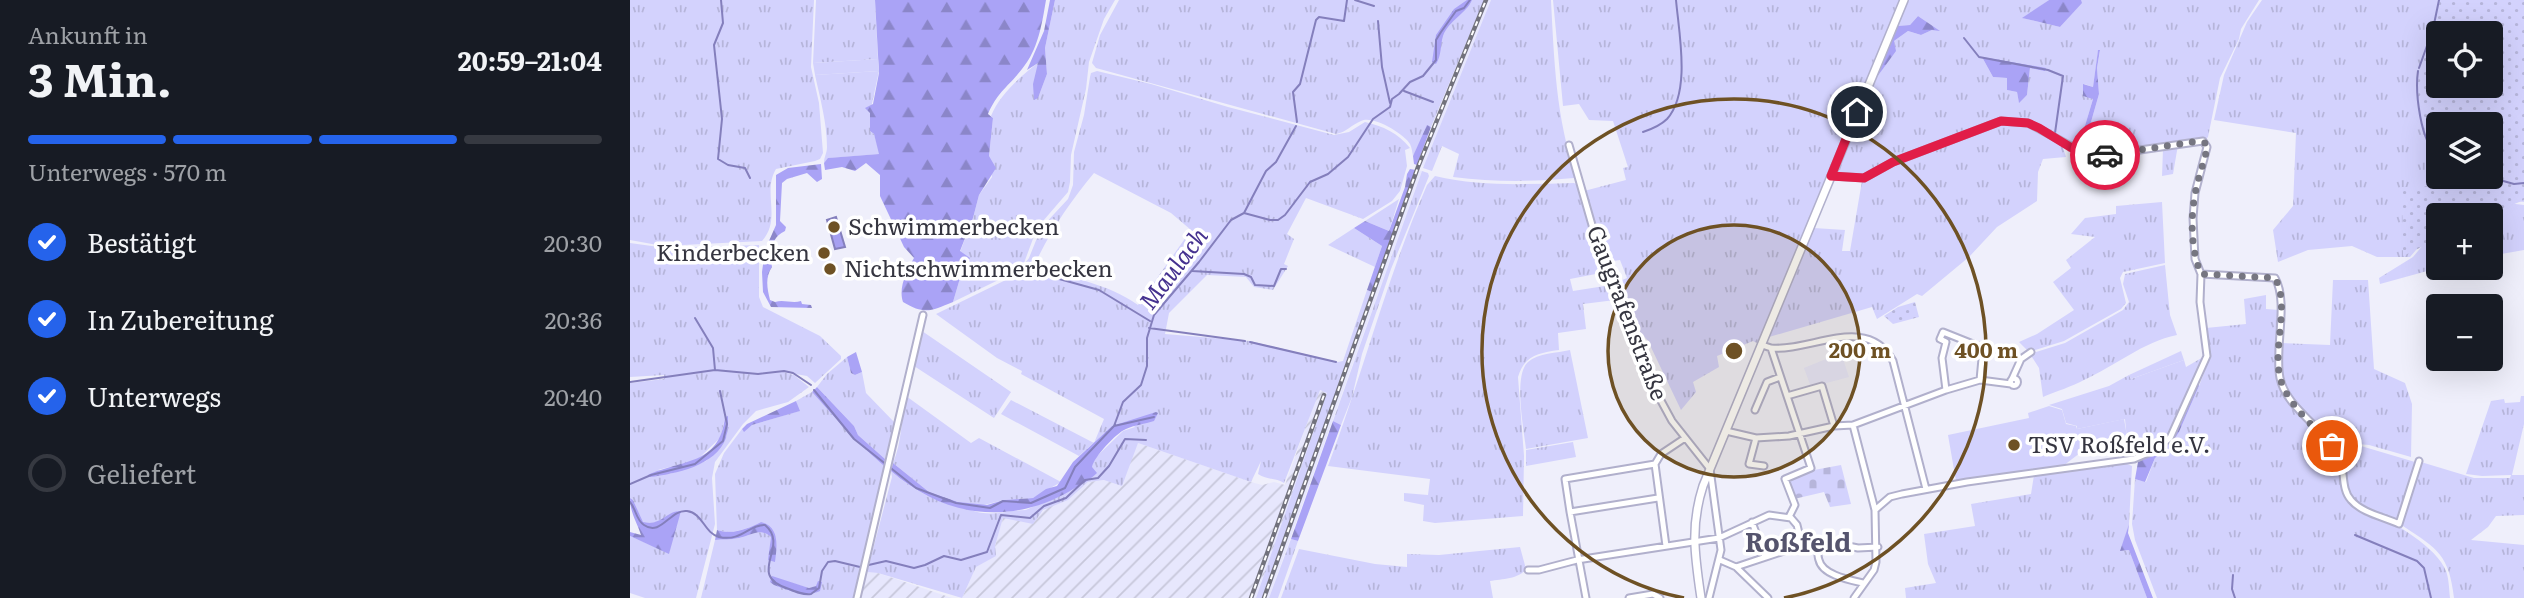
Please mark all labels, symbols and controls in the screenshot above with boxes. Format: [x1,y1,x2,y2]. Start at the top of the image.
text: Ankunft in [28,17,148,51]
map controls [2426,21,2503,371]
button: locate [2426,21,2503,98]
text: 20:59–21:04 [458,40,602,79]
text: 3 Min. [28,43,172,111]
pin [1827,82,1887,142]
icon: home [1838,93,1876,131]
button: layers [2426,112,2503,189]
courier [2070,120,2140,190]
icon: car [2086,136,2124,174]
text: Unterwegs · 570 m [28,154,227,188]
button: + [2426,203,2503,280]
place label: Schwimmerbecken [848,208,1059,242]
marker: Schwimmerbecken [826,219,842,235]
water label: Maulach [1129,219,1215,316]
street label: Gaugrafenstraße [1580,220,1678,405]
text: Bestätigt [87,222,196,261]
icon: check [28,223,66,261]
text: 20:30 [544,225,602,259]
place label: Kinderbecken [656,234,810,268]
marker: Kinderbecken [816,245,832,261]
place label: Nichtschwimmerbecken [844,250,1113,284]
marker: Nichtschwimmerbecken [822,261,838,277]
button: − [2426,294,2503,371]
text: In Zubereitung [87,299,274,338]
icon: check [28,300,66,338]
text: 20:36 [545,302,602,336]
text: 200 m [1829,333,1891,364]
text: 400 m [1954,333,2018,364]
centre of rings [1722,339,1746,363]
text: Unterwegs [87,376,221,415]
icon: check [28,377,66,415]
text: 20:40 [544,379,602,413]
pin [2302,416,2362,476]
place label: TSV Roßfeld e.V. [2028,426,2211,460]
icon: bag [2313,427,2351,465]
marker: TSV Roßfeld e.V. [2006,437,2022,453]
text: Geliefert [87,453,196,492]
district label: Roßfeld [1745,521,1851,560]

